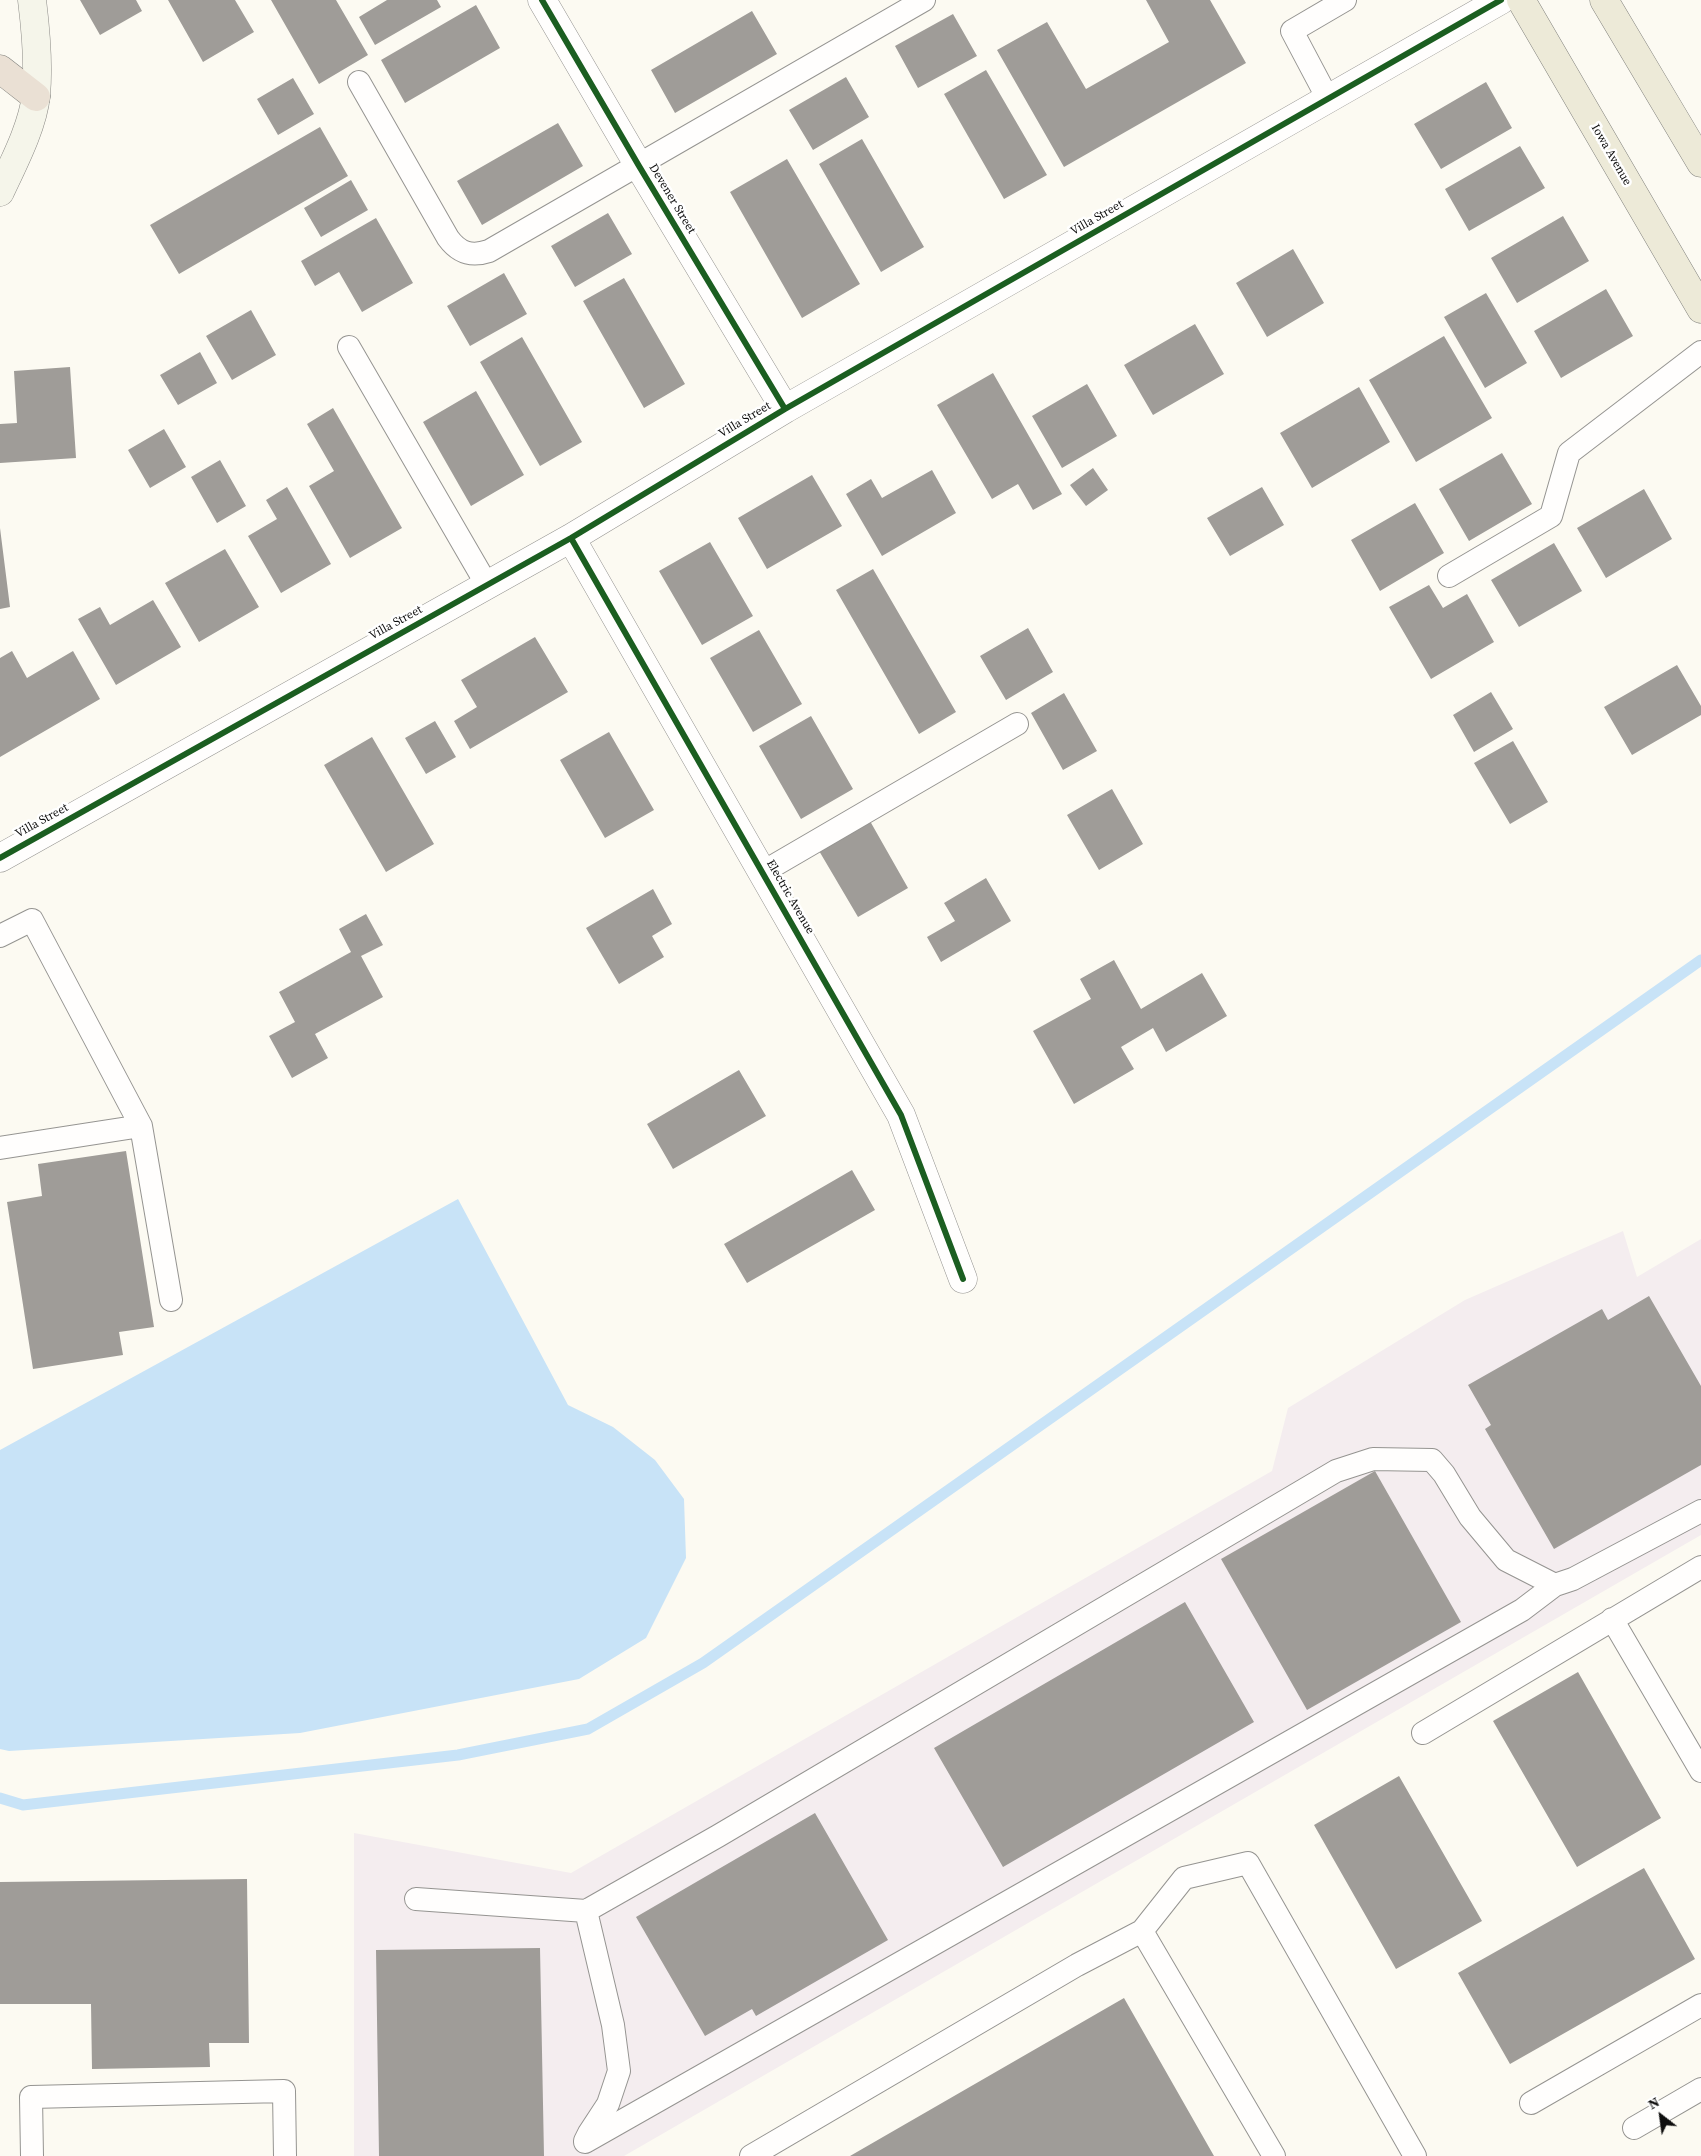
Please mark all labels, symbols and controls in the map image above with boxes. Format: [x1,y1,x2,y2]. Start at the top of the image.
street label: Iowa Avenue [1588,122,1634,188]
street label: Devener Street [646,162,698,236]
street label: Villa Street [1068,197,1126,239]
street label: Villa Street [716,399,774,441]
street label: Villa Street [367,603,425,643]
street label: Villa Street [13,801,71,841]
street label: Electric Avenue [763,857,817,937]
north arrow [1636,2091,1686,2141]
text: N [1644,2092,1663,2114]

